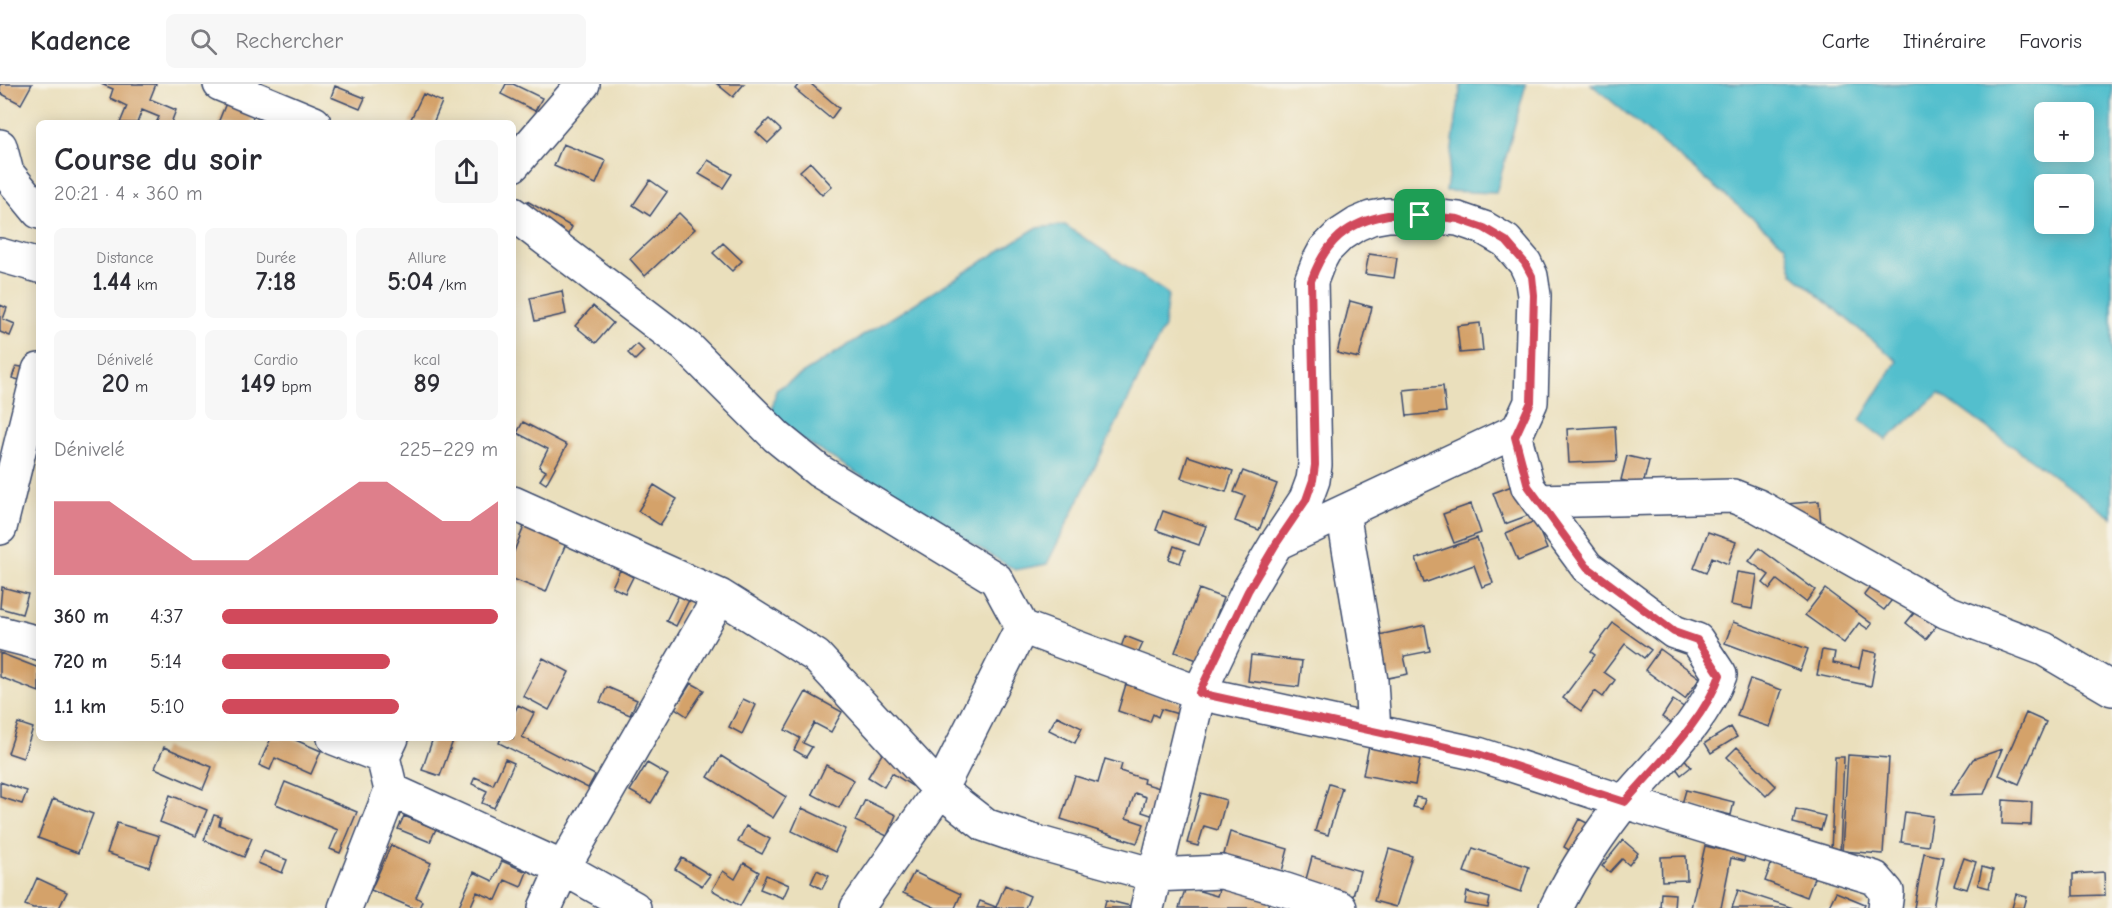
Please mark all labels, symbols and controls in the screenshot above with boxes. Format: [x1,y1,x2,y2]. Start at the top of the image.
search box [166,14,586,68]
text: Kadence [30,25,130,57]
icon: search [187,25,220,58]
text: Rechercher [235,28,343,54]
text: Carte [1822,29,1870,53]
text: Itinéraire [1903,29,1986,53]
text: Favoris [2019,29,2082,53]
map controls [2034,102,2094,234]
button: + [2034,102,2094,162]
text: Course du soir [54,140,262,178]
button: share [435,140,498,203]
button: − [2034,174,2094,234]
text: 20:21 · 4 × 360 m [54,182,202,205]
pin [1394,189,1445,240]
icon: arrive [1403,198,1436,231]
text: Distance [96,249,154,267]
text: Durée [256,249,296,267]
text: Allure [408,249,446,267]
text: 1.44 [92,267,131,297]
text: 7:18 [256,267,296,297]
text: 5:04 [387,267,433,297]
text: km [131,276,158,294]
text: /km [433,276,467,294]
text: Dénivelé [97,351,153,369]
text: Cardio [254,351,298,369]
text: kcal [414,351,440,369]
text: 20 [102,369,130,399]
text: 149 [240,369,276,399]
text: 89 [414,369,440,399]
text: m [130,378,148,396]
text: bpm [276,378,312,396]
text: Dénivelé [54,438,125,461]
text: 225–229 m [399,438,498,461]
text: 360 m [54,605,109,628]
text: 4:37 [150,605,183,628]
text: 720 m [54,650,107,673]
text: 5:14 [150,650,182,673]
text: 1.1 km [54,695,106,718]
text: 5:10 [150,695,185,718]

